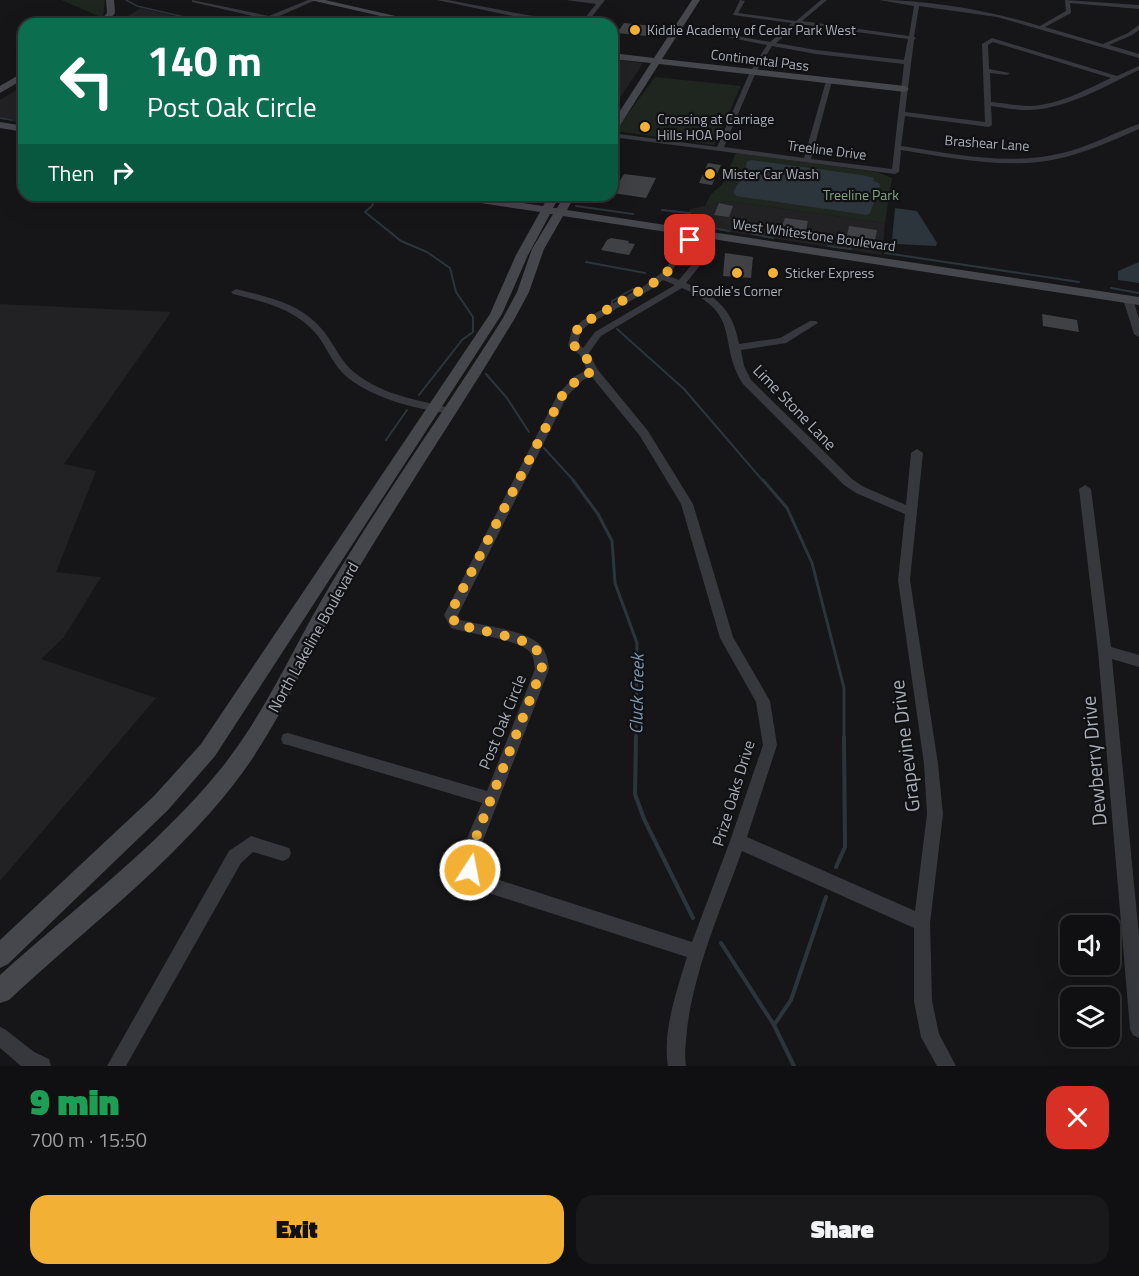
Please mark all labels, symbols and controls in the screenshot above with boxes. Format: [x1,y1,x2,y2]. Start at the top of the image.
place label: Kiddie Academy of Cedar Park West [647,19,856,40]
marker: Kiddie Academy of Cedar Park West [628,23,642,37]
text: 140 m [147,28,262,92]
icon: left [48,42,126,120]
street label: Continental Pass [710,43,810,76]
text: Post Oak Circle [147,86,317,127]
place label: Crossing at Carriage Hills HOA Pool [657,108,774,145]
marker: Crossing at Carriage Hills HOA Pool [638,120,652,134]
street label: Brashear Lane [944,129,1030,156]
street label: Treeline Drive [786,134,868,165]
text: Then [48,156,94,190]
icon: right [106,156,139,189]
place label: Mister Car Wash [722,163,819,184]
marker: Mister Car Wash [703,167,717,181]
park label: Treeline Park [823,184,899,205]
street label: West Whitestone Boulevard [731,213,897,256]
pin [664,214,715,265]
icon: arrive [673,223,706,256]
place label: Sticker Express [785,262,874,283]
marker: Foodie's Corner [730,266,744,280]
marker: Sticker Express [766,266,780,280]
place label: Foodie's Corner [692,280,783,301]
street label: Lime Stone Lane [748,359,842,455]
street label: North Lakeline Boulevard [262,557,364,717]
water label: Cluck Creek [622,652,651,734]
street label: Post Oak Circle [472,671,532,773]
street label: Grapevine Drive [881,678,928,814]
street label: Dewberry Drive [1072,695,1115,827]
street label: Prize Oaks Drive [706,737,760,849]
position arrow [438,838,502,902]
map controls [1060,915,1120,1047]
button: sound [1060,915,1120,975]
button: layers [1060,987,1120,1047]
text: 9 min [30,1074,119,1129]
button: close [1046,1086,1109,1149]
text: 700 m · 15:50 [30,1124,147,1155]
button: Exit [30,1195,564,1264]
button: Share [576,1195,1109,1264]

